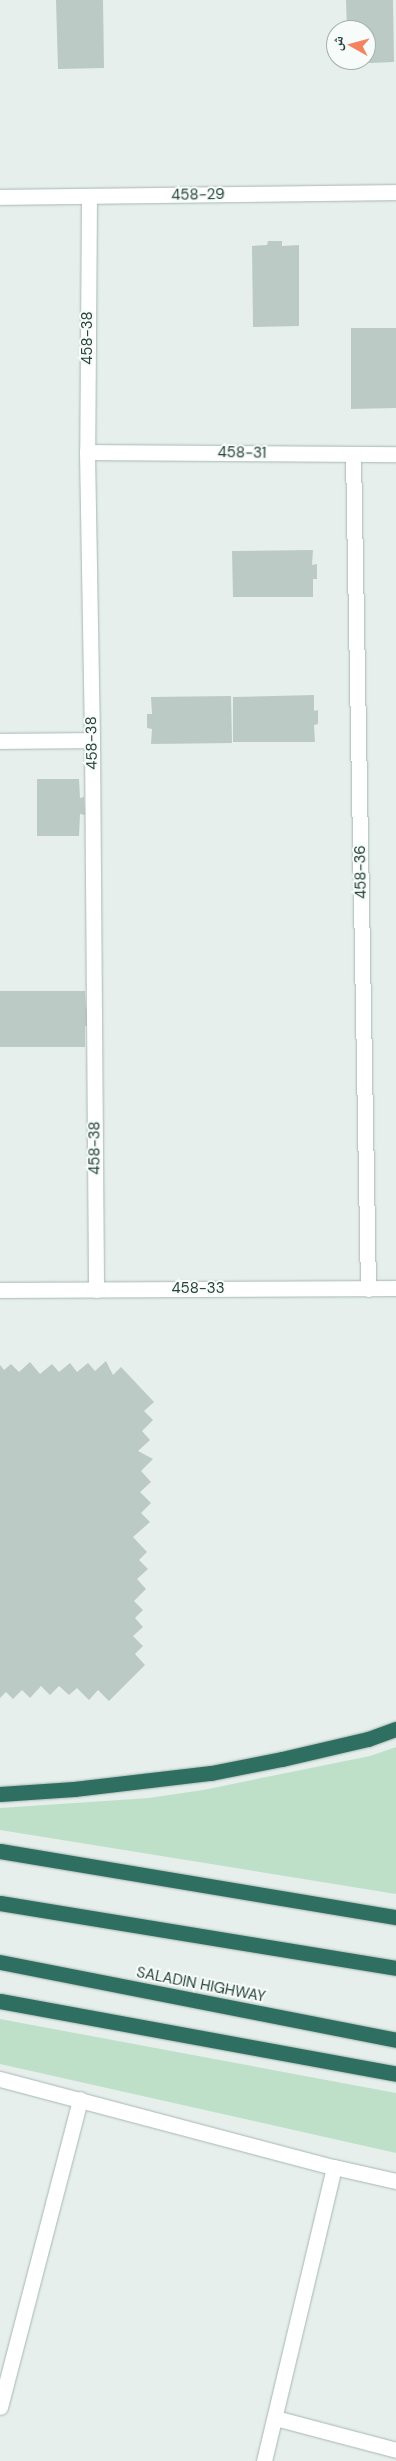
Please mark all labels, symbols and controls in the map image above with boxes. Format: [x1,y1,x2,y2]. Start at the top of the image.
north arrow [326,20,376,70]
text: ش [327,35,347,52]
street label: 458-29 [171,186,225,204]
street label: 458-38 [79,311,97,365]
street label: 458-31 [217,444,267,462]
street label: 458-38 [83,716,101,770]
street label: 458-36 [352,845,370,899]
street label: 458-38 [86,1121,104,1175]
street label: 458-33 [171,1280,225,1298]
street label: SALADIN HIGHWAY [135,1964,267,2006]

